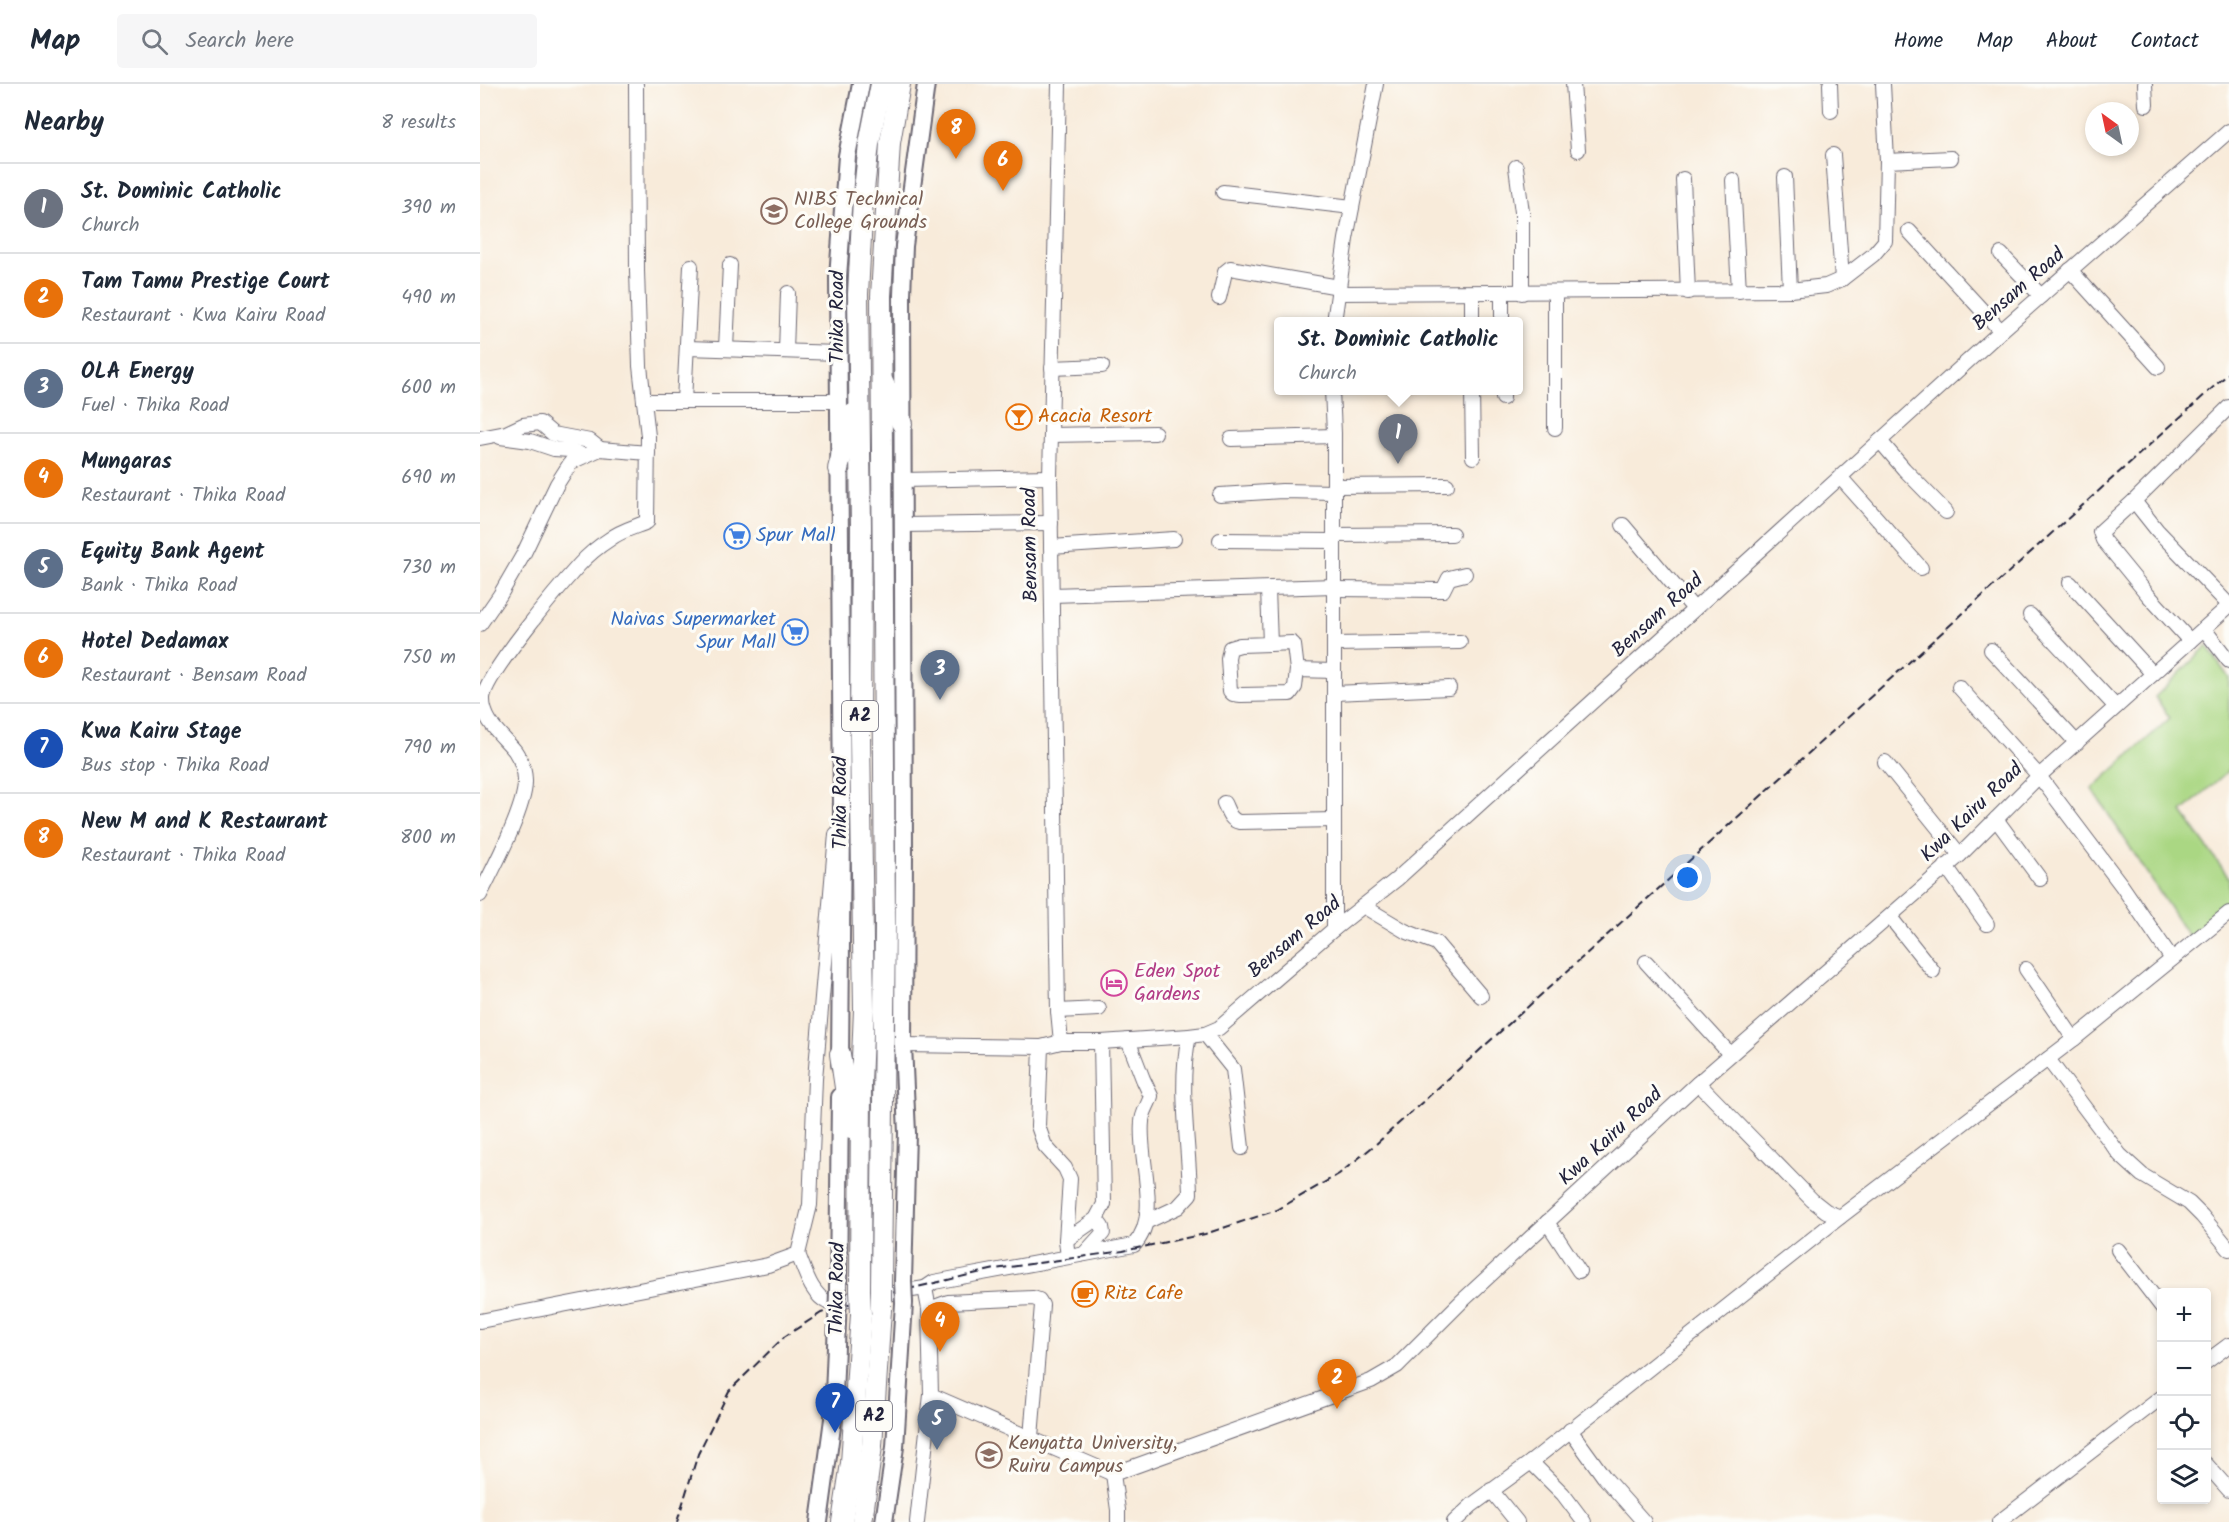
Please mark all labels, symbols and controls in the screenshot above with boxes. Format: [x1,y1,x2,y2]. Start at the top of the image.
search box [117,14,537,68]
text: Map [30,19,81,64]
text: Search here [186,24,294,59]
icon: search [138,25,171,58]
text: Home [1894,25,1943,58]
text: Map [1976,25,2013,58]
text: About [2046,25,2097,58]
text: Contact [2130,25,2199,58]
text: Nearby [24,102,104,144]
north arrow [2085,102,2139,156]
text: 8 results [381,107,456,139]
pin: 8 [936,110,976,159]
pin: 6 [984,141,1022,191]
text: St. Dominic Catholic [81,175,282,210]
place label: NIBS Technical College Grounds [794,184,928,239]
text: 1 [40,192,47,224]
text: 390 m [401,192,456,224]
school or university icon: NIBS Technical College Grounds [759,196,789,226]
text: Church [81,210,140,242]
street label: Bensam Road [1965,240,2073,340]
text: Tam Tamu Prestige Court [81,265,330,300]
street label: Thika Road [822,269,854,364]
text: 2 [38,282,49,314]
text: 490 m [401,282,456,314]
text: Restaurant · Kwa Kairu Road [81,300,325,332]
popup [1274,317,1523,395]
text: St. Dominic Catholic [1298,323,1499,358]
text: OLA Energy [81,355,194,390]
text: Church [1298,358,1357,390]
text: 3 [38,372,49,404]
text: 600 m [401,372,456,404]
text: Fuel · Thika Road [81,390,229,422]
place label: Acacia Resort [1038,401,1152,433]
bar icon: Acacia Resort [1004,402,1034,432]
pin: 1 [1378,414,1418,464]
text: Mungaras [81,445,172,480]
text: 4 [38,462,49,494]
text: 690 m [401,462,456,494]
text: Restaurant · Thika Road [81,480,285,512]
street label: Bensam Road [1014,487,1048,602]
place label: Spur Mall [756,520,835,552]
supermarket icon: Spur Mall [722,521,752,551]
text: Equity Bank Agent [81,535,265,570]
text: 5 [38,552,49,584]
text: 730 m [401,552,456,584]
street label: Bensam Road [1605,565,1712,666]
text: Bank · Thika Road [81,570,237,602]
place label: Naivas Supermarket Spur Mall [611,604,776,659]
supermarket icon: Naivas Supermarket Spur Mall [780,617,810,647]
text: Hotel Dedamax [81,625,228,660]
text: 6 [38,642,49,674]
text: 750 m [402,642,456,674]
pin: 3 [920,650,960,700]
text: Restaurant · Bensam Road [81,660,306,692]
road number: A2 [842,701,878,731]
text: Kwa Kairu Stage [81,715,241,750]
text: 7 [39,732,48,764]
text: 790 m [403,732,456,764]
text: Bus stop · Thika Road [81,750,269,782]
street label: Thika Road [825,755,857,850]
street label: Kwa Kairu Road [1913,755,2032,871]
text: New M and K Restaurant [81,805,328,840]
text: 8 [38,822,49,854]
text: 800 m [400,822,456,854]
text: Restaurant · Thika Road [81,840,285,872]
your location [1673,863,1702,892]
street label: Bensam Road [1241,888,1350,987]
place label: Eden Spot Gardens [1134,956,1221,1011]
hotel icon: Eden Spot Gardens [1099,968,1129,998]
street label: Kwa Kairu Road [1551,1079,1671,1194]
street label: Thika Road [821,1241,855,1336]
place label: Ritz Cafe [1104,1278,1183,1310]
cafe icon: Ritz Cafe [1070,1279,1100,1309]
map controls [2157,1288,2211,1504]
button: + [2157,1288,2211,1342]
pin: 4 [920,1302,960,1352]
button: − [2157,1342,2211,1396]
pin: 2 [1318,1360,1356,1409]
pin: 7 [816,1384,854,1433]
button: locate [2157,1396,2211,1450]
pin: 5 [918,1400,956,1450]
road number: A2 [856,1401,892,1431]
place label: Kenyatta University, Ruiru Campus [1008,1428,1178,1483]
school or university icon: Kenyatta University, Ruiru Campus [974,1440,1004,1470]
button: layers [2157,1450,2211,1504]

